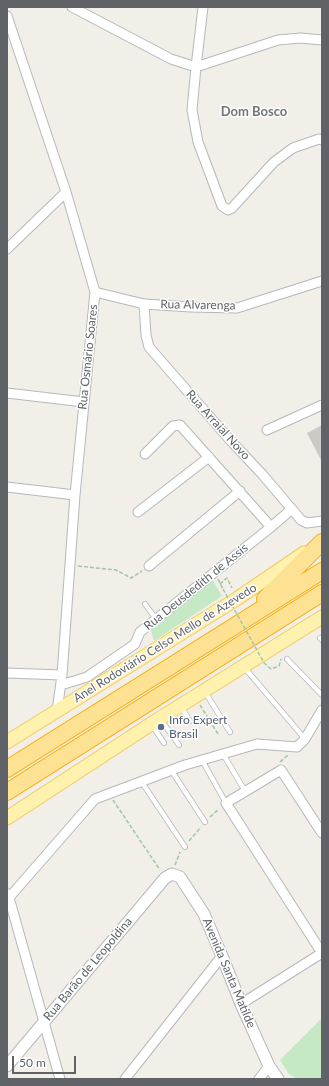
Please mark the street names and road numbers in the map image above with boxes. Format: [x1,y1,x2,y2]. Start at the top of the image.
street label: Rua Alvarenga [160,297,236,313]
street label: Rua Osmário Soares [75,304,101,410]
street label: Rua Arraial Novo [183,387,253,463]
street label: Rua Deusdedith de Assis [141,541,251,633]
street label: Anel Rodoviário Celso Mello de Azevedo [71,580,259,706]
street label: Rua Barão de Leopoldina [41,914,135,1024]
street label: Avenida Santa Matilde [199,916,259,1030]

